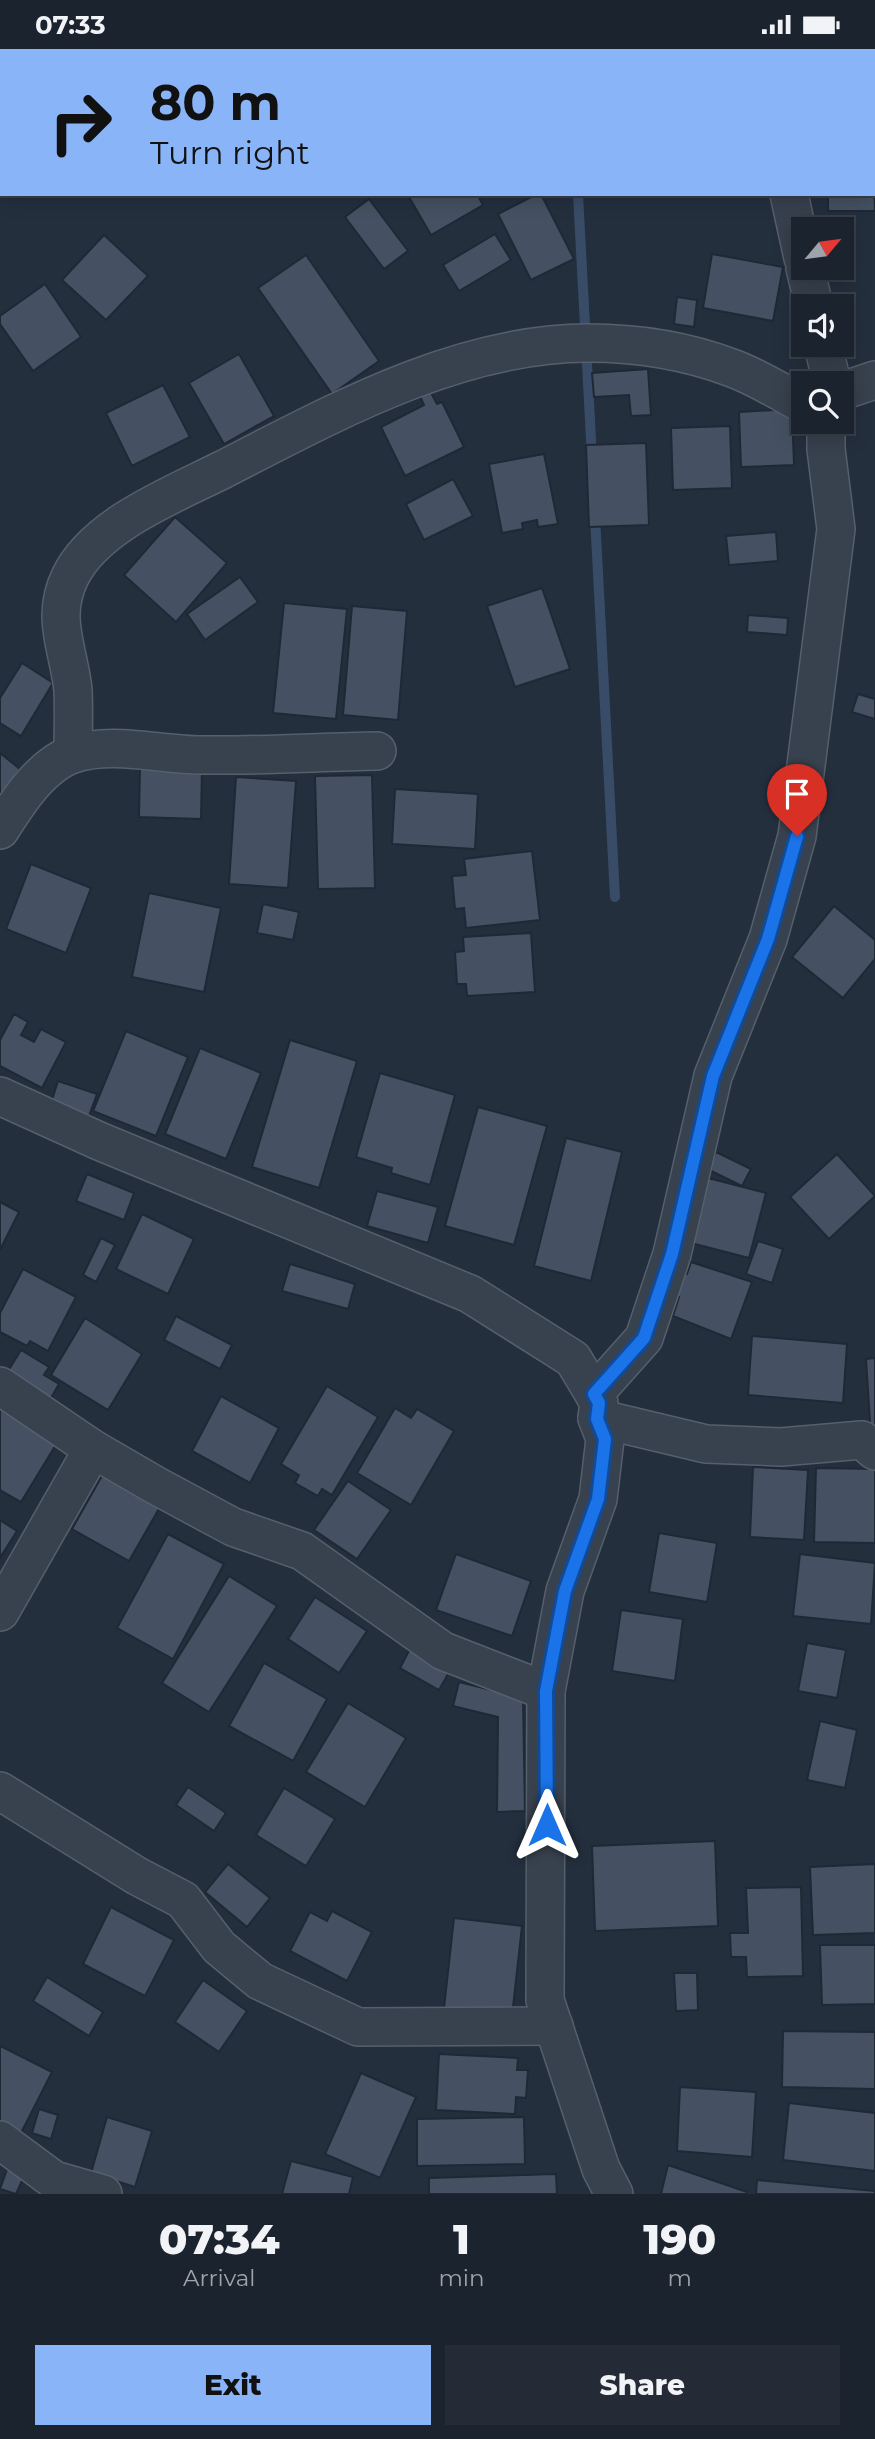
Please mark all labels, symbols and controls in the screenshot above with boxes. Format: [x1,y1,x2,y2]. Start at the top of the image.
text: 07:33 [35,9,106,41]
text: 80 m [150,73,281,132]
icon: right [35,77,126,168]
text: Turn right [150,133,310,172]
north arrow [791,217,854,280]
map controls [791,217,854,434]
button: sound [791,294,854,357]
button: search [791,371,854,434]
pin [767,764,827,836]
icon: arrive [778,775,816,813]
position arrow [510,1788,584,1862]
text: 07:34 [159,2213,280,2265]
text: 1 [453,2213,470,2265]
text: 190 [643,2213,716,2265]
text: Arrival [183,2264,255,2292]
text: min [438,2264,485,2292]
text: m [668,2264,692,2292]
button: Exit [35,2345,431,2425]
button: Share [445,2345,840,2425]

